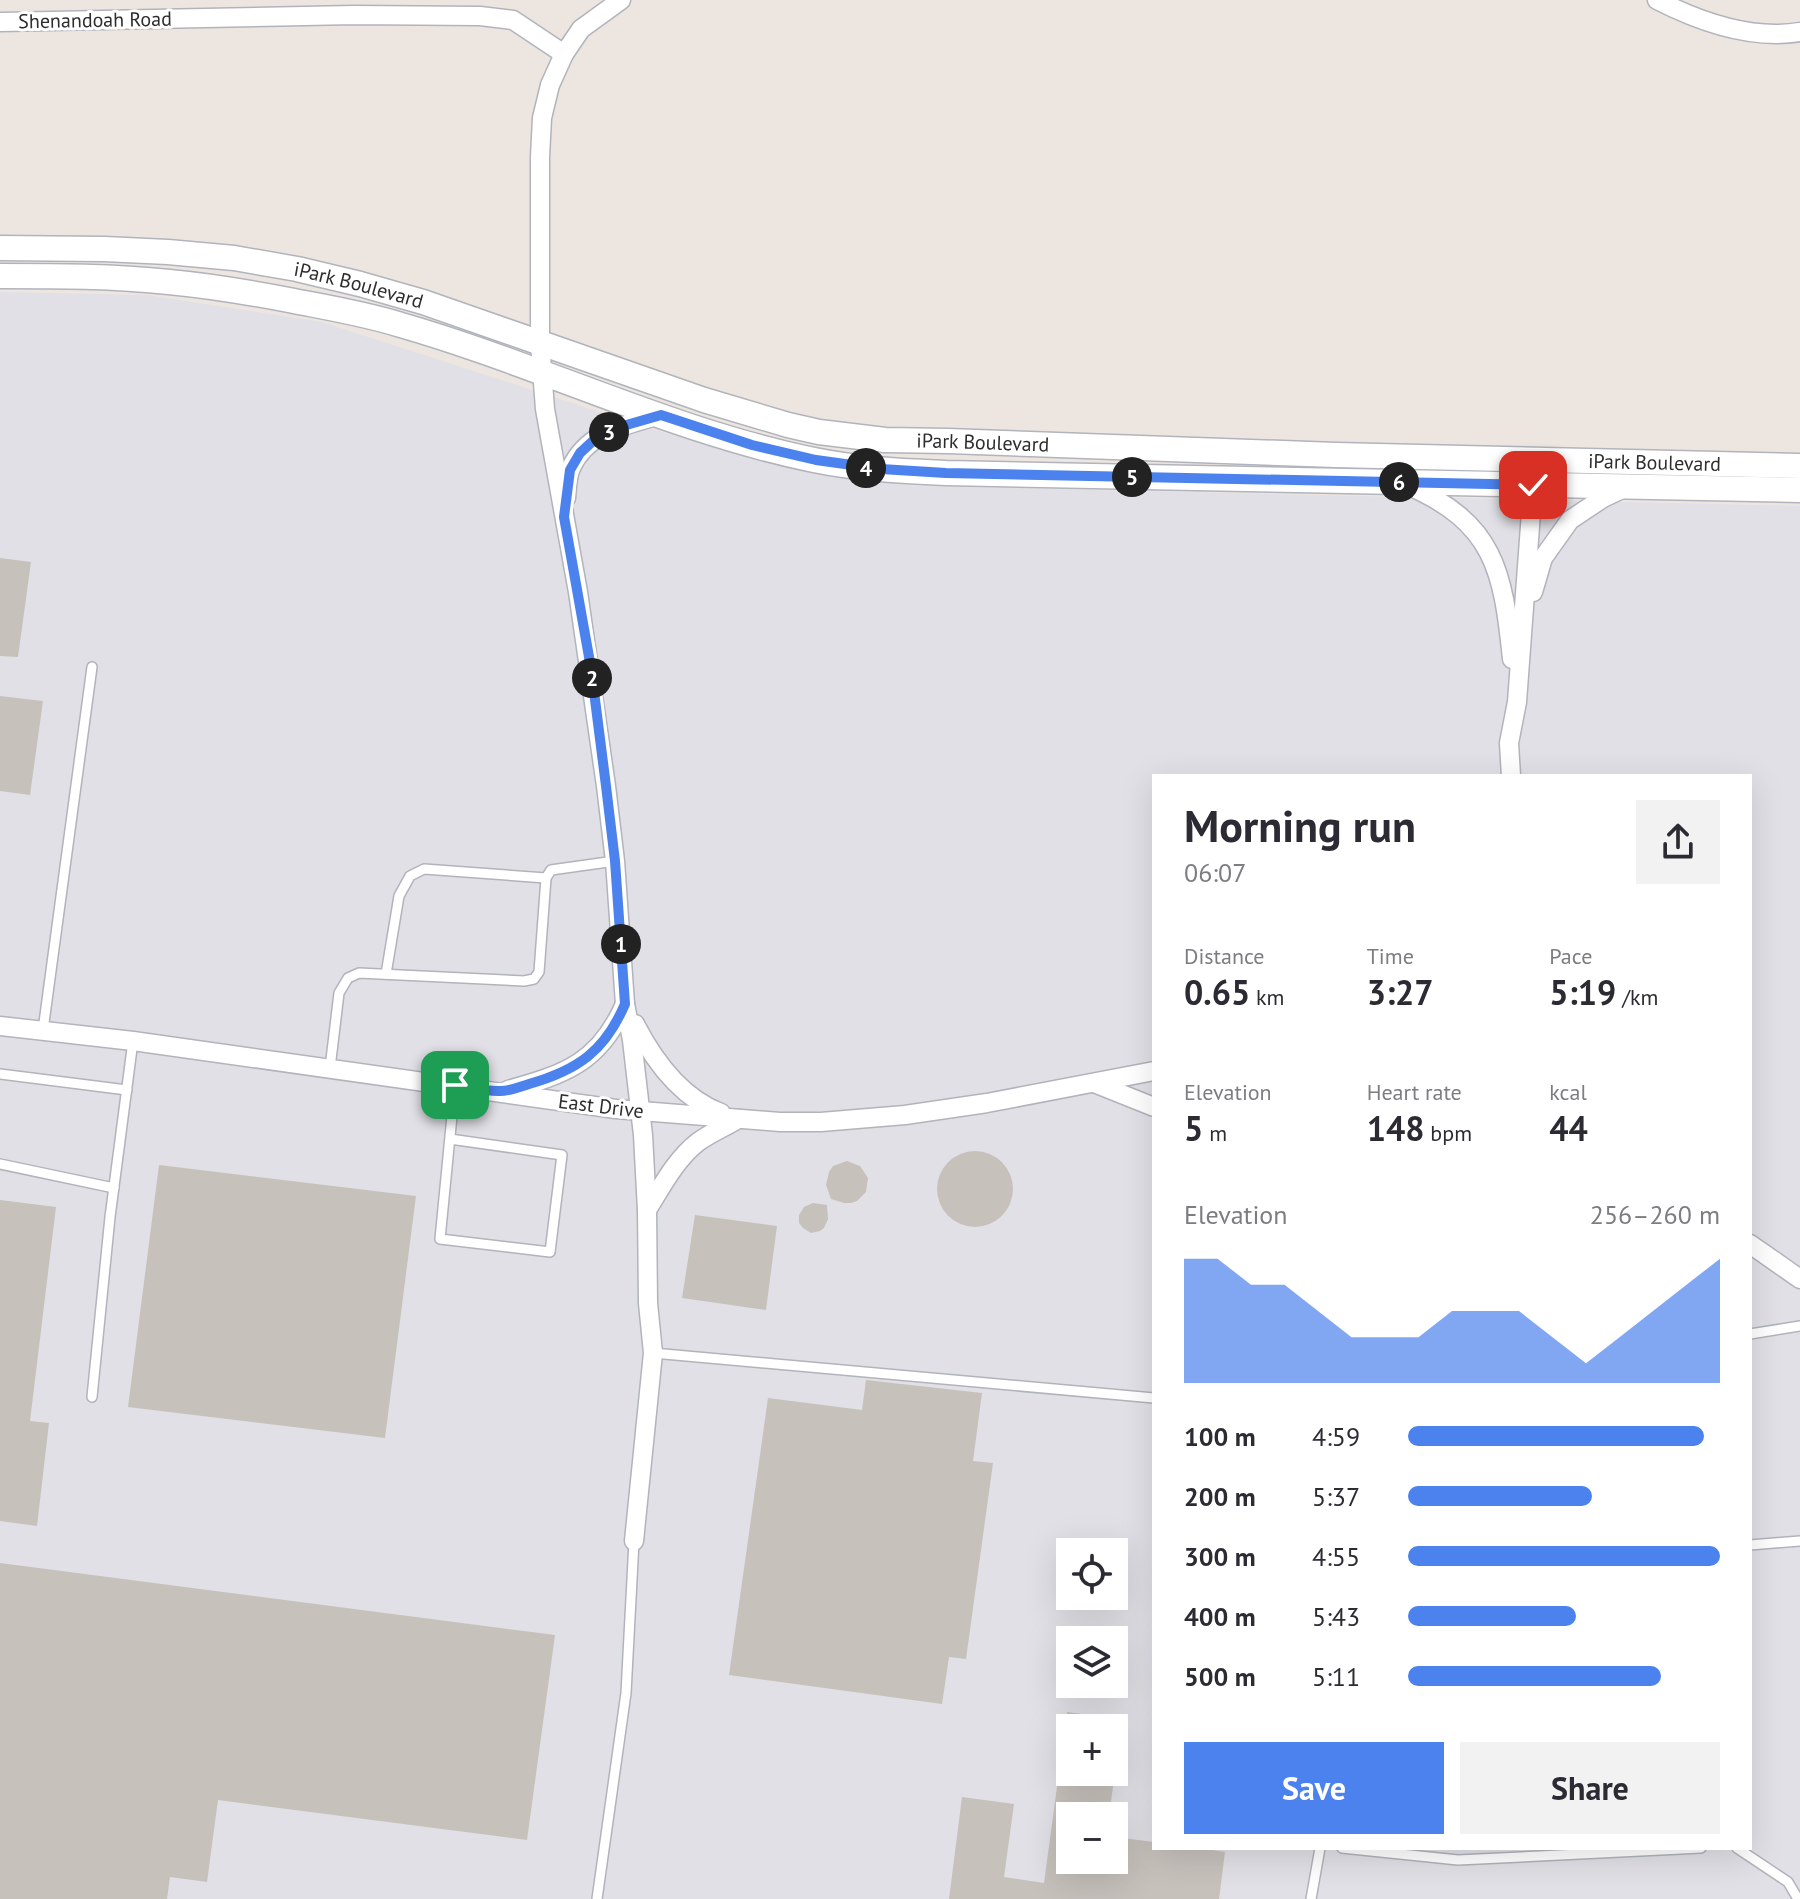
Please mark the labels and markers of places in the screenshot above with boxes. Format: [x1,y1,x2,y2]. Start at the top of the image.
pin: 3 [589,412,629,452]
pin: 4 [846,448,886,488]
pin [1499,451,1567,519]
pin: 5 [1112,457,1152,497]
pin: 6 [1379,462,1419,502]
pin: 2 [572,658,612,698]
pin: 1 [601,924,641,964]
pin [421,1051,489,1119]

